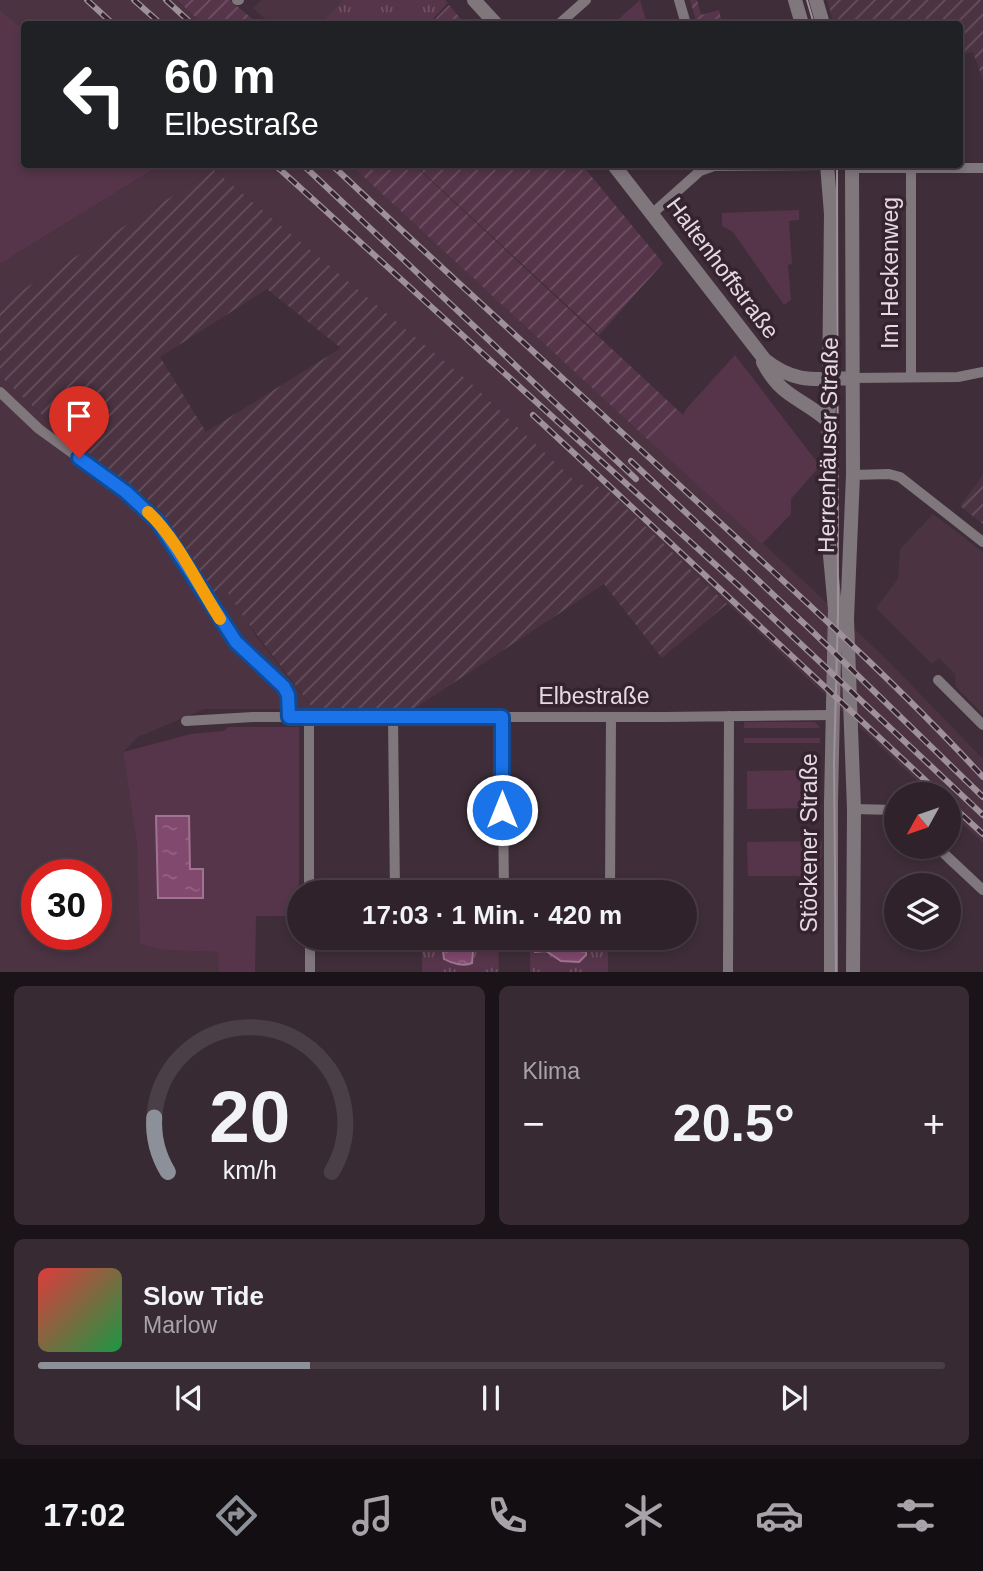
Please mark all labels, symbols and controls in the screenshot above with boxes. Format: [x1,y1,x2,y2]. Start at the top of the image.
icon: left [49,49,140,140]
text: 60 m [164,49,276,103]
text: Elbestraße [164,106,319,142]
street label: Haltenhoffstraße [662,192,784,344]
street label: Im Heckenweg [877,197,903,349]
street label: Herrenhäuser Straße [813,337,843,553]
pin [49,386,109,458]
icon: arrive [60,397,98,435]
street label: Elbestraße [538,683,650,709]
street label: Stöckener Straße [796,754,822,932]
position arrow [465,773,539,847]
north arrow [884,782,961,859]
map controls [884,782,961,950]
speed limit sign: 30 [21,859,112,950]
button: layers [884,873,961,950]
text: 17:03 · 1 Min. · 420 m [362,900,622,930]
text: Klima [523,1058,580,1084]
text: 20 [209,1076,290,1157]
text: 20.5° [673,1094,795,1152]
text: − [523,1103,545,1145]
text: + [923,1103,945,1145]
text: km/h [222,1155,276,1183]
text: Slow Tide [143,1281,264,1311]
text: Marlow [143,1312,217,1338]
icon: previous [170,1379,208,1417]
icon: pause [472,1379,510,1417]
icon: next [775,1379,813,1417]
icon: directions [212,1491,261,1540]
icon: music [348,1491,397,1540]
icon: phone [483,1491,532,1540]
icon: climate [619,1491,668,1540]
icon: car [755,1491,804,1540]
icon: filters [891,1491,940,1540]
text: 17:02 [43,1497,125,1533]

